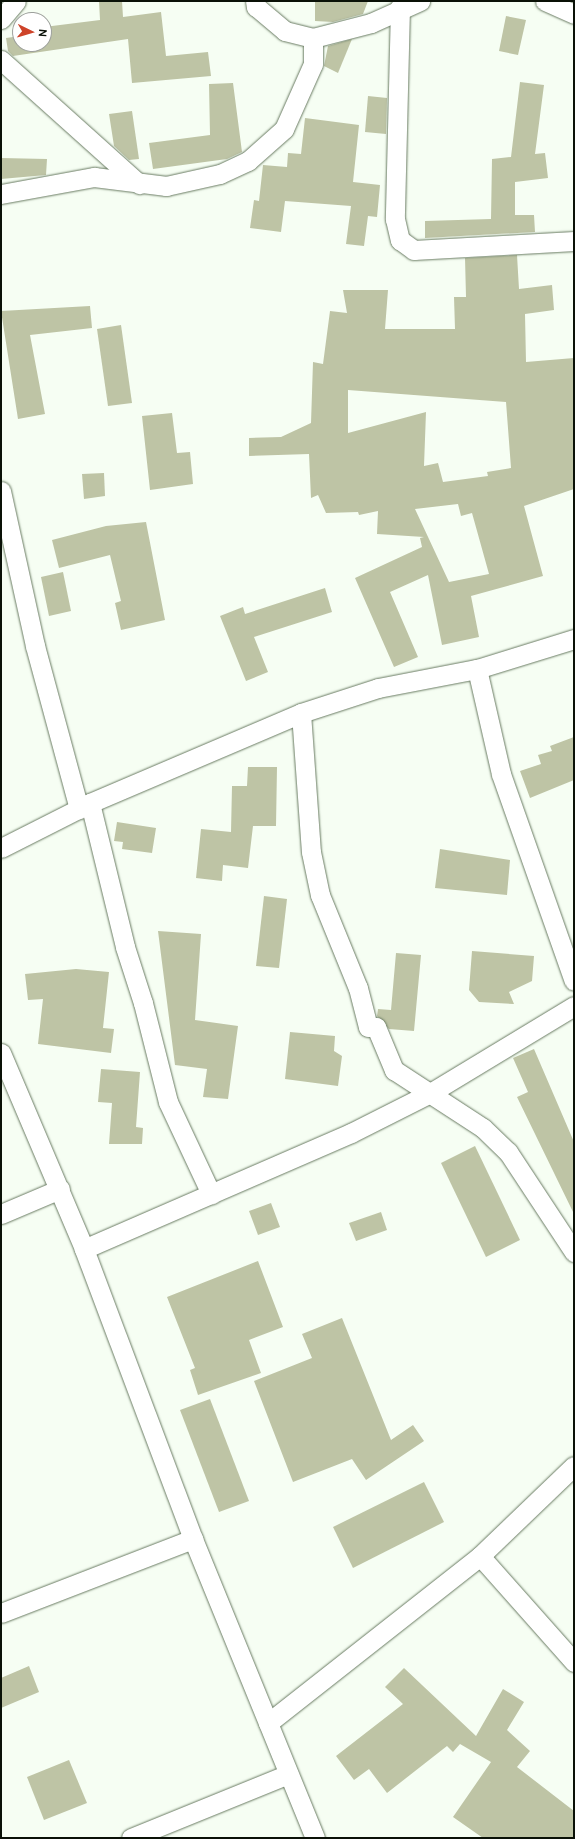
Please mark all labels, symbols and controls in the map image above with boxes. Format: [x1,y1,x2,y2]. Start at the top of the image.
north arrow [12,12,52,52]
text: N [36,28,50,37]

